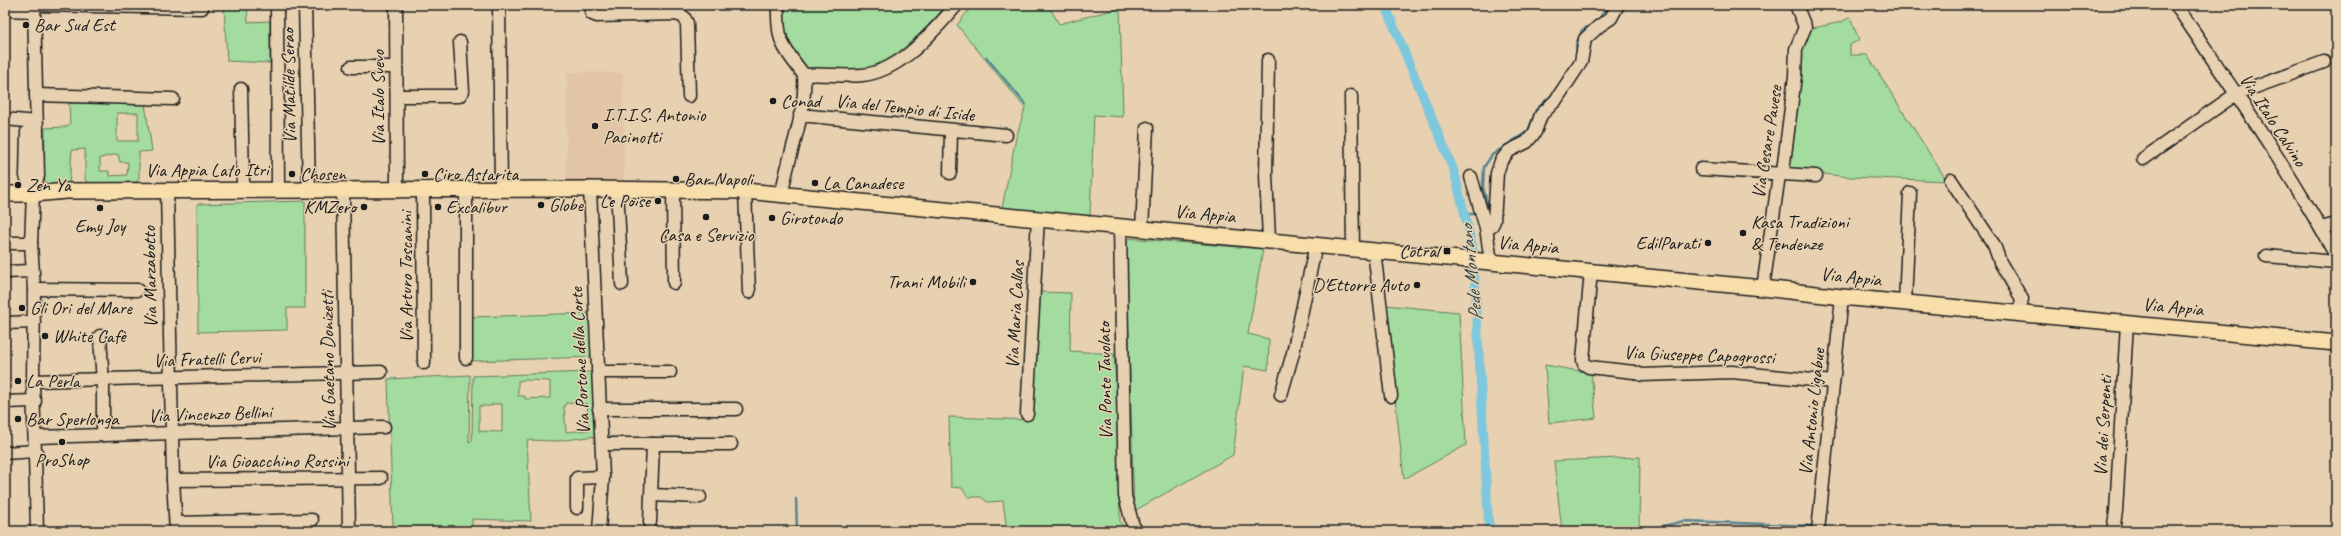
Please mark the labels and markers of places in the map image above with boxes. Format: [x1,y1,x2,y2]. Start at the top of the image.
place label: Bar Sud Est [34,13,116,37]
marker: Bar Sud Est [21,20,31,30]
place label: Conad [781,89,824,113]
marker: Conad [768,96,778,106]
place label: I.T.I.S. Antonio Pacinotti [603,103,707,149]
marker: I.T.I.S. Antonio Pacinotti [590,121,600,131]
place label: Chosen [300,162,347,186]
place label: Ciro Astarita [433,162,520,186]
place label: Bar Napoli [684,167,755,191]
marker: Chosen [287,169,297,179]
marker: Ciro Astarita [420,169,430,179]
place label: La Canadese [823,171,905,195]
place label: Zen Ya [26,173,72,197]
marker: Bar Napoli [671,174,681,184]
marker: La Canadese [810,178,820,188]
marker: Zen Ya [13,180,23,190]
place label: Le Poise [600,189,652,213]
place label: Globe [549,193,585,217]
place label: KMZero [304,195,358,219]
place label: Excalibur [446,195,508,219]
marker: Le Poise [653,196,663,206]
marker: Globe [536,200,546,210]
marker: KMZero [359,202,369,212]
marker: Excalibur [433,202,443,212]
marker: Emy Joy [95,203,105,213]
place label: Girotondo [780,206,844,230]
place label: Kasa Tradizioni & Tendenze [1751,210,1851,256]
marker: Casa e Servizio [701,212,711,222]
marker: Girotondo [767,213,777,223]
place label: Emy Joy [75,214,127,238]
place label: Casa e Servizio [659,223,755,247]
marker: Kasa Tradizioni & Tendenze [1738,228,1748,238]
place label: EdilParati [1636,231,1702,255]
marker: EdilParati [1703,238,1713,248]
place label: Cotral [1399,239,1443,263]
marker: Cotral [1442,246,1452,256]
place label: Trani Mobili [887,270,967,294]
place label: D'Ettorre Auto [1312,273,1410,297]
marker: Trani Mobili [968,277,978,287]
marker: D'Ettorre Auto [1412,280,1422,290]
place label: Gli Ori del Mare [30,296,133,320]
marker: Gli Ori del Mare [17,303,27,313]
place label: White Cafè [53,324,127,348]
marker: White Cafè [40,331,50,341]
place label: La Perla [26,369,82,393]
marker: La Perla [13,376,23,386]
place label: Bar Sperlonga [26,407,120,431]
marker: Bar Sperlonga [13,414,23,424]
marker: ProShop [57,437,67,447]
place label: ProShop [35,448,91,472]

